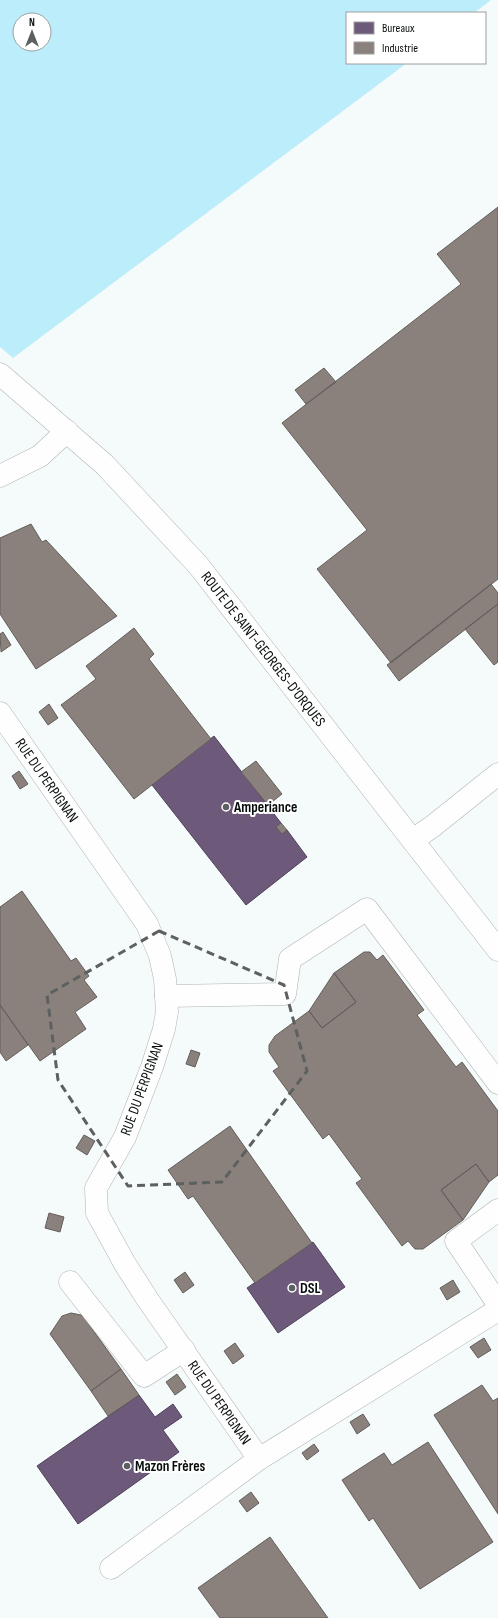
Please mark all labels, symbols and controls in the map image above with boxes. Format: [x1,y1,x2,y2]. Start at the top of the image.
north arrow [12,12,52,52]
legend [346,12,486,64]
text: N [29,16,35,29]
text: Bureaux [382,21,415,36]
text: Industrie [382,41,418,56]
street label: ROUTE DE SAINT-GEORGES-D'ORQUES [197,568,330,730]
street label: RUE DU PERPIGNAN [11,735,83,826]
place label: Amperiance [233,798,297,817]
marker: Amperiance [221,802,231,812]
street label: RUE DU PERPIGNAN [116,1040,168,1138]
place label: DSL [300,1279,320,1298]
marker: DSL [287,1283,297,1293]
street label: RUE DU PERPIGNAN [184,1357,255,1448]
place label: Mazon Frères [135,1457,206,1476]
marker: Mazon Frères [122,1461,132,1471]

